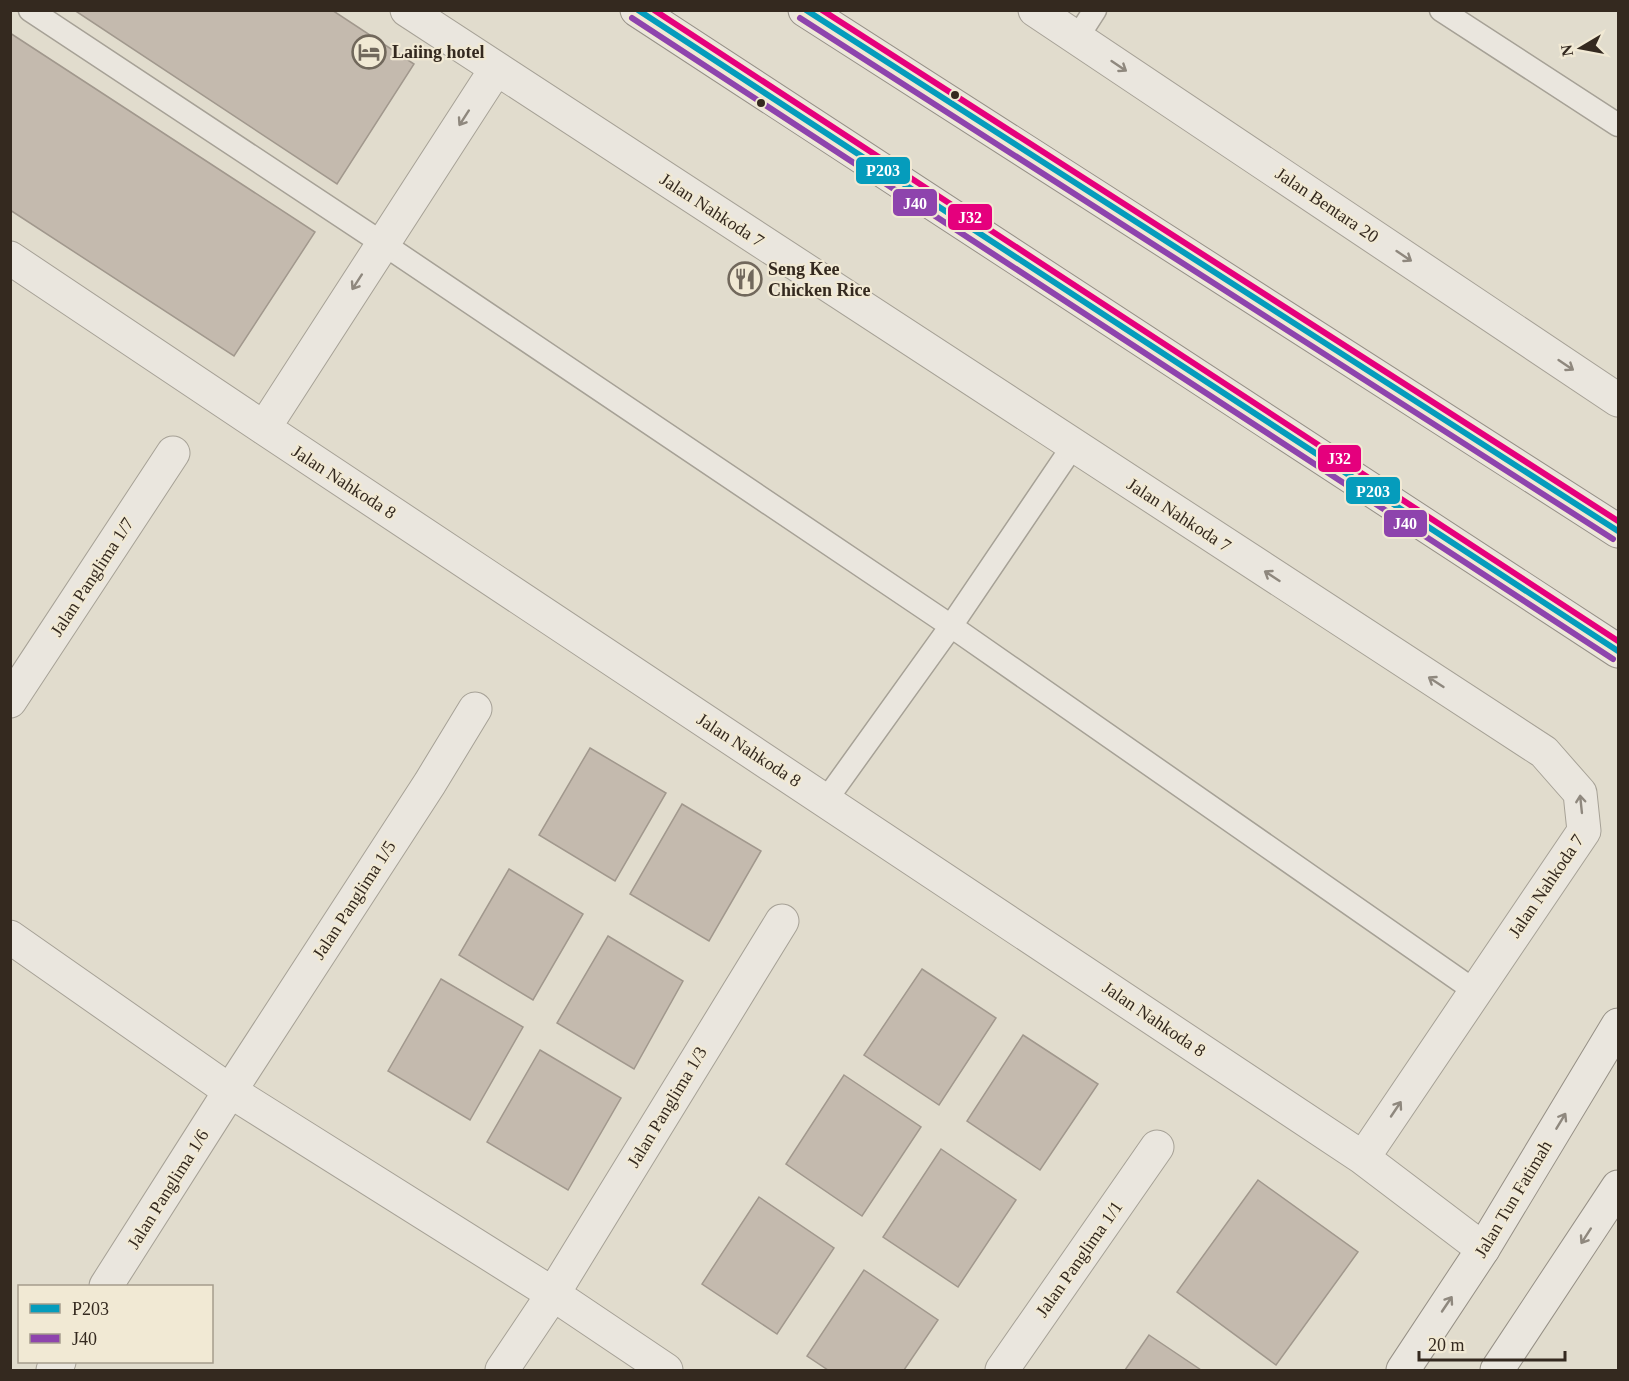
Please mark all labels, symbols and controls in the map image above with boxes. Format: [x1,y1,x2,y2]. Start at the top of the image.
north arrow [1551,18,1611,78]
hotel icon: Laiing hotel [351,34,387,70]
place label: Laiing hotel [392,42,485,62]
text: N [1557,43,1576,58]
one-way arrow [1111,60,1127,72]
unlabelled marker [949,89,961,101]
unlabelled marker [755,97,767,109]
one-way arrow [457,109,469,126]
line badge: P203 [855,156,911,185]
text: P203 [866,162,900,179]
street label: Jalan Bentara 20 [1272,163,1382,247]
street label: Jalan Nahkoda 7 [656,169,768,251]
line badge: J40 [892,188,938,217]
text: J40 [903,195,927,212]
line badge: J32 [947,203,993,231]
text: J32 [958,209,982,226]
one-way arrow [1395,250,1411,262]
place label: Seng Kee Chicken Rice [768,259,871,300]
restaurant icon: Seng Kee Chicken Rice [727,261,763,297]
one-way arrow [351,273,364,290]
one-way arrow [1557,358,1574,371]
street label: Jalan Nahkoda 8 [288,441,400,523]
line badge: J32 [1317,444,1362,473]
text: J32 [1327,450,1351,467]
street label: Jalan Nahkoda 7 [1123,474,1235,556]
line badge: P203 [1345,476,1401,505]
text: P203 [1356,483,1390,500]
line badge: J40 [1383,509,1428,538]
street label: Jalan Panglima 1/7 [46,514,138,640]
text: J40 [1393,515,1417,532]
one-way arrow [1264,569,1281,581]
one-way arrow [1428,676,1444,688]
street label: Jalan Nahkoda 8 [693,709,805,791]
one-way arrow [1575,795,1586,815]
street label: Jalan Nahkoda 7 [1504,831,1588,941]
street label: Jalan Panglima 1/5 [308,837,400,963]
street label: Jalan Nahkoda 8 [1099,977,1209,1061]
street label: Jalan Panglima 1/3 [623,1043,711,1171]
one-way arrow [1389,1101,1402,1118]
one-way arrow [1555,1113,1567,1130]
street label: Jalan Panglima 1/6 [123,1126,213,1252]
street label: Jalan Tun Fatimah [1470,1137,1556,1261]
street label: Jalan Panglima 1/1 [1032,1197,1126,1321]
one-way arrow [1580,1227,1592,1244]
legend [18,1285,213,1363]
one-way arrow [1441,1296,1453,1313]
text: P203 [72,1299,109,1319]
scale bar [1419,1324,1564,1362]
text: J40 [72,1329,97,1349]
text: 20 m [1428,1335,1465,1355]

